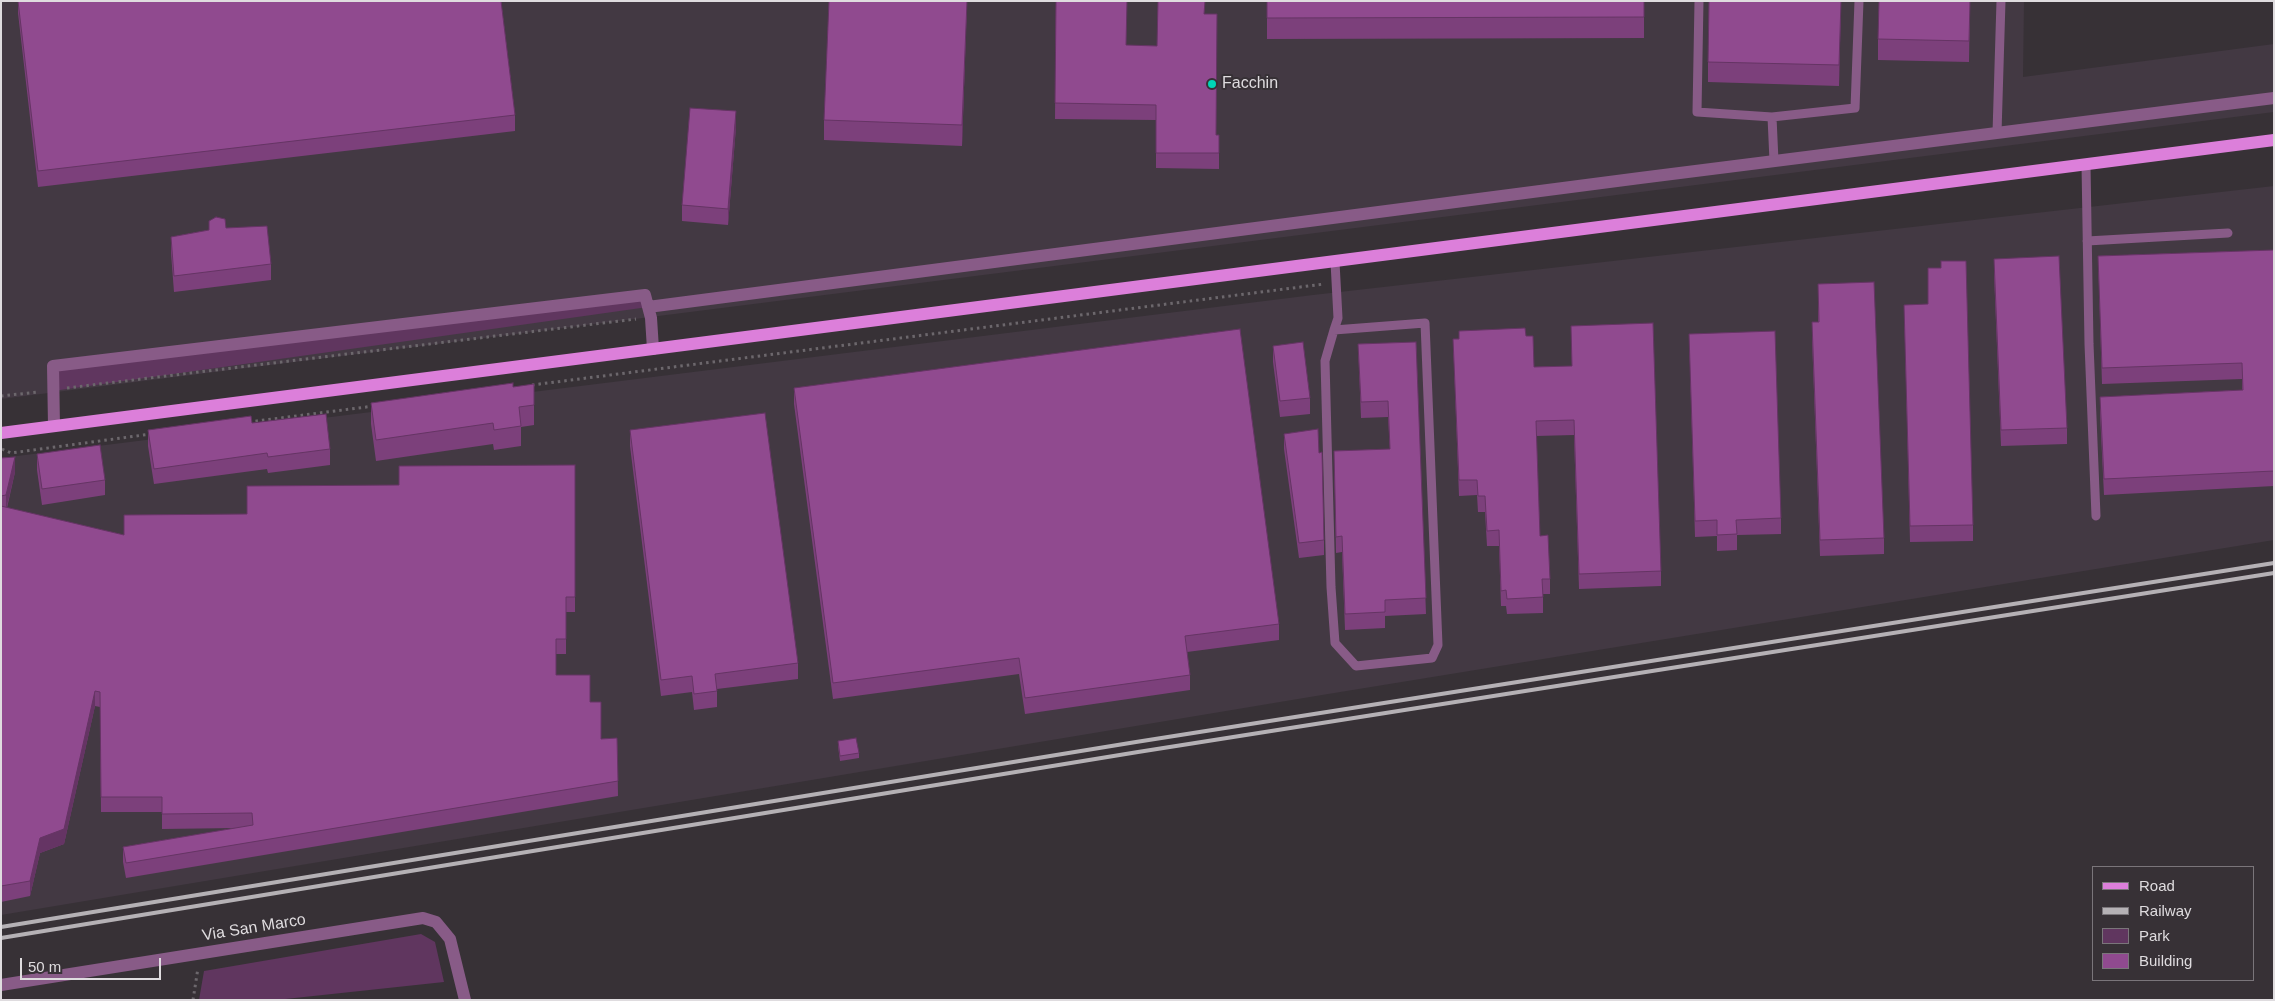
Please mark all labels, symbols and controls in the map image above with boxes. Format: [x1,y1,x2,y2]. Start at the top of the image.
place label: Facchin [1222,74,1278,94]
marker: Facchin [1206,78,1218,90]
legend [2092,866,2255,981]
text: Road [2139,877,2175,894]
text: Railway [2139,902,2192,919]
street label: Via San Marco [201,910,307,946]
text: Park [2139,927,2170,944]
scale bar [22,948,164,980]
text: Building [2139,952,2192,969]
text: 50 m [28,958,61,975]

